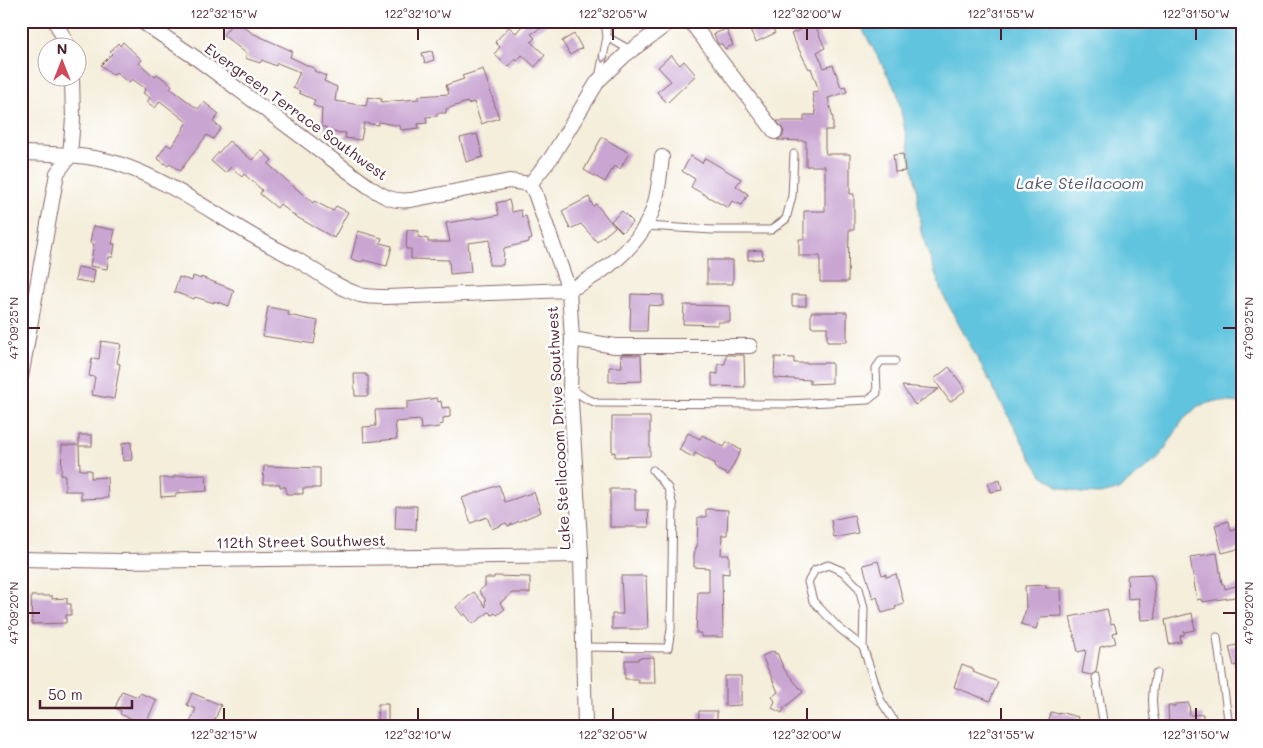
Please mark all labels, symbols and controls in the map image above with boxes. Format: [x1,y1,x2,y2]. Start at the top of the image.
text: 122°32'15"W [191,5,257,21]
text: 122°32'10"W [384,5,452,21]
text: 122°32'05"W [579,5,647,21]
text: 122°32'00"W [772,5,842,21]
text: 122°31'55"W [967,5,1035,21]
text: 122°31'50"W [1162,5,1230,21]
north arrow [38,38,88,88]
street label: Evergreen Terrace Southwest [201,38,392,184]
text: N [57,39,67,58]
one-way arrow [598,54,608,63]
water label: Lake Steilacoom [1016,172,1144,193]
text: 47°09'25"N [5,297,21,359]
text: 47°09'25"N [1240,297,1256,359]
street label: Lake Steilacoom Drive Southwest [542,305,574,551]
street label: 112th Street Southwest [216,530,386,552]
text: 47°09'20"N [5,582,21,644]
text: 47°09'20"N [1240,582,1256,644]
scale bar [40,678,132,710]
text: 50 m [48,684,83,704]
text: 122°32'15"W [191,726,257,742]
text: 122°32'10"W [384,726,452,742]
text: 122°32'05"W [579,726,647,742]
text: 122°32'00"W [772,726,842,742]
text: 122°31'55"W [967,726,1035,742]
text: 122°31'50"W [1162,726,1230,742]

